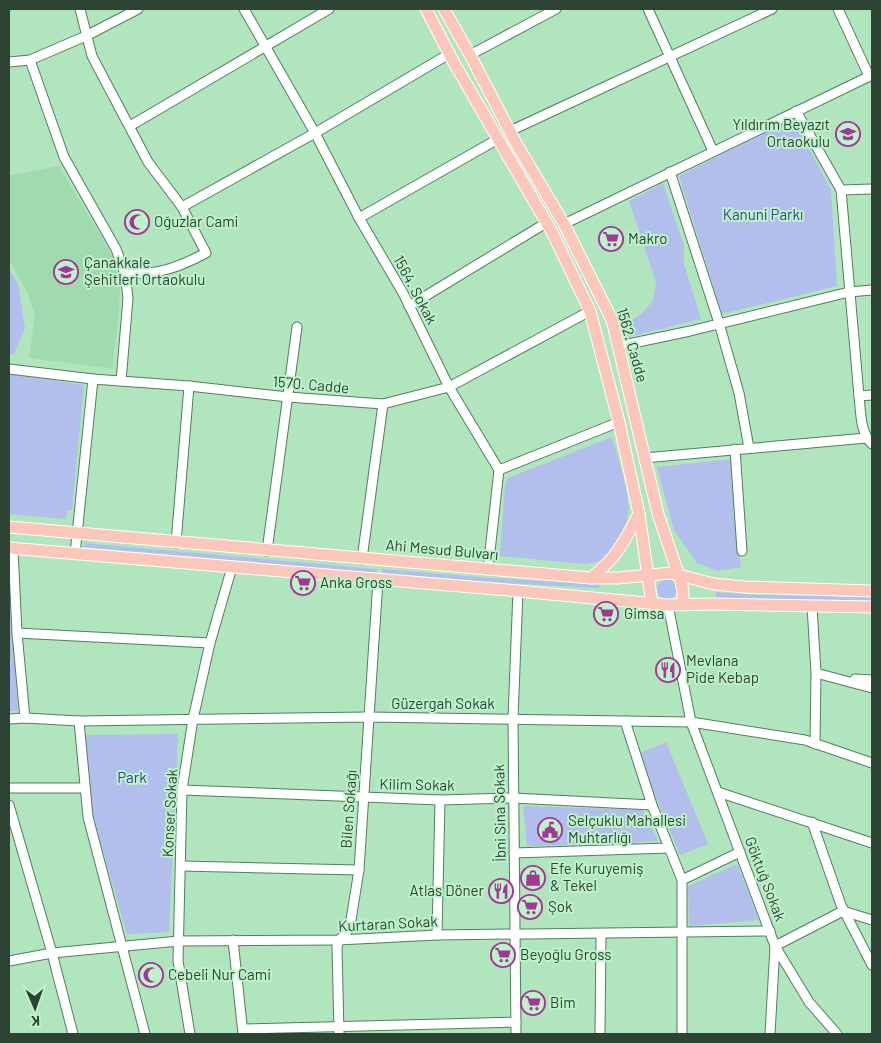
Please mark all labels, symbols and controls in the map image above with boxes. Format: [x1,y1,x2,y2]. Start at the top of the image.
place label: Yıldırım Beyazıt Ortaokulu [733,115,830,150]
school or university icon: Yıldırım Beyazıt Ortaokulu [835,121,861,147]
park label: Kanuni Parkı [723,205,803,223]
mosque icon: Oğuzlar Cami [124,209,150,235]
place label: Oğuzlar Cami [154,212,238,230]
supermarket icon: Makro [598,226,624,252]
place label: Makro [628,229,667,247]
street label: 1564. Sokak [390,252,442,328]
place label: Çanakkale Şehitleri Ortaokulu [84,253,205,288]
school or university icon: Çanakkale Şehitleri Ortaokulu [53,259,79,285]
street label: 1562. Cadde [614,305,652,384]
street label: 1570. Cadde [272,372,350,396]
street label: Ahi Mesud Bulvarı [385,535,499,563]
supermarket icon: Anka Gross [290,570,316,596]
place label: Anka Gross [320,573,392,591]
supermarket icon: Gimsa [593,601,619,627]
place label: Gimsa [624,604,664,622]
place label: Mevlana Pide Kebap [686,651,759,686]
restaurant icon: Mevlana Pide Kebap [655,657,681,683]
street label: Güzergah Sokak [391,694,495,712]
street label: İbni Sina Sokak [489,763,509,862]
park label: Park [117,768,147,786]
street label: Konser Sokak [158,768,180,858]
street label: Bilen Sokağı [336,769,360,849]
street label: Kilim Sokak [379,774,455,794]
place label: Selçuklu Mahallesi Muhtarlığı [568,811,686,846]
public building icon: Selçuklu Mahallesi Muhtarlığı [537,817,563,843]
street label: Göktuğ Sokak [742,834,790,924]
place label: Efe Kuruyemiş & Tekel [550,859,644,894]
shop icon: Efe Kuruyemiş & Tekel [520,865,546,891]
restaurant icon: Atlas Döner [488,878,514,904]
place label: Atlas Döner [410,881,485,899]
supermarket icon: Şok [517,894,543,920]
place label: Şok [548,897,573,915]
street label: Kurtaran Sokak [338,911,439,935]
supermarket icon: Beyoğlu Gross [490,942,516,968]
place label: Beyoğlu Gross [520,945,612,963]
mosque icon: Cebeli Nur Cami [138,962,164,988]
place label: Cebeli Nur Cami [168,965,271,983]
north arrow [10,983,60,1033]
supermarket icon: Bim [520,990,546,1016]
place label: Bim [550,993,576,1011]
text: K [31,1013,40,1030]

